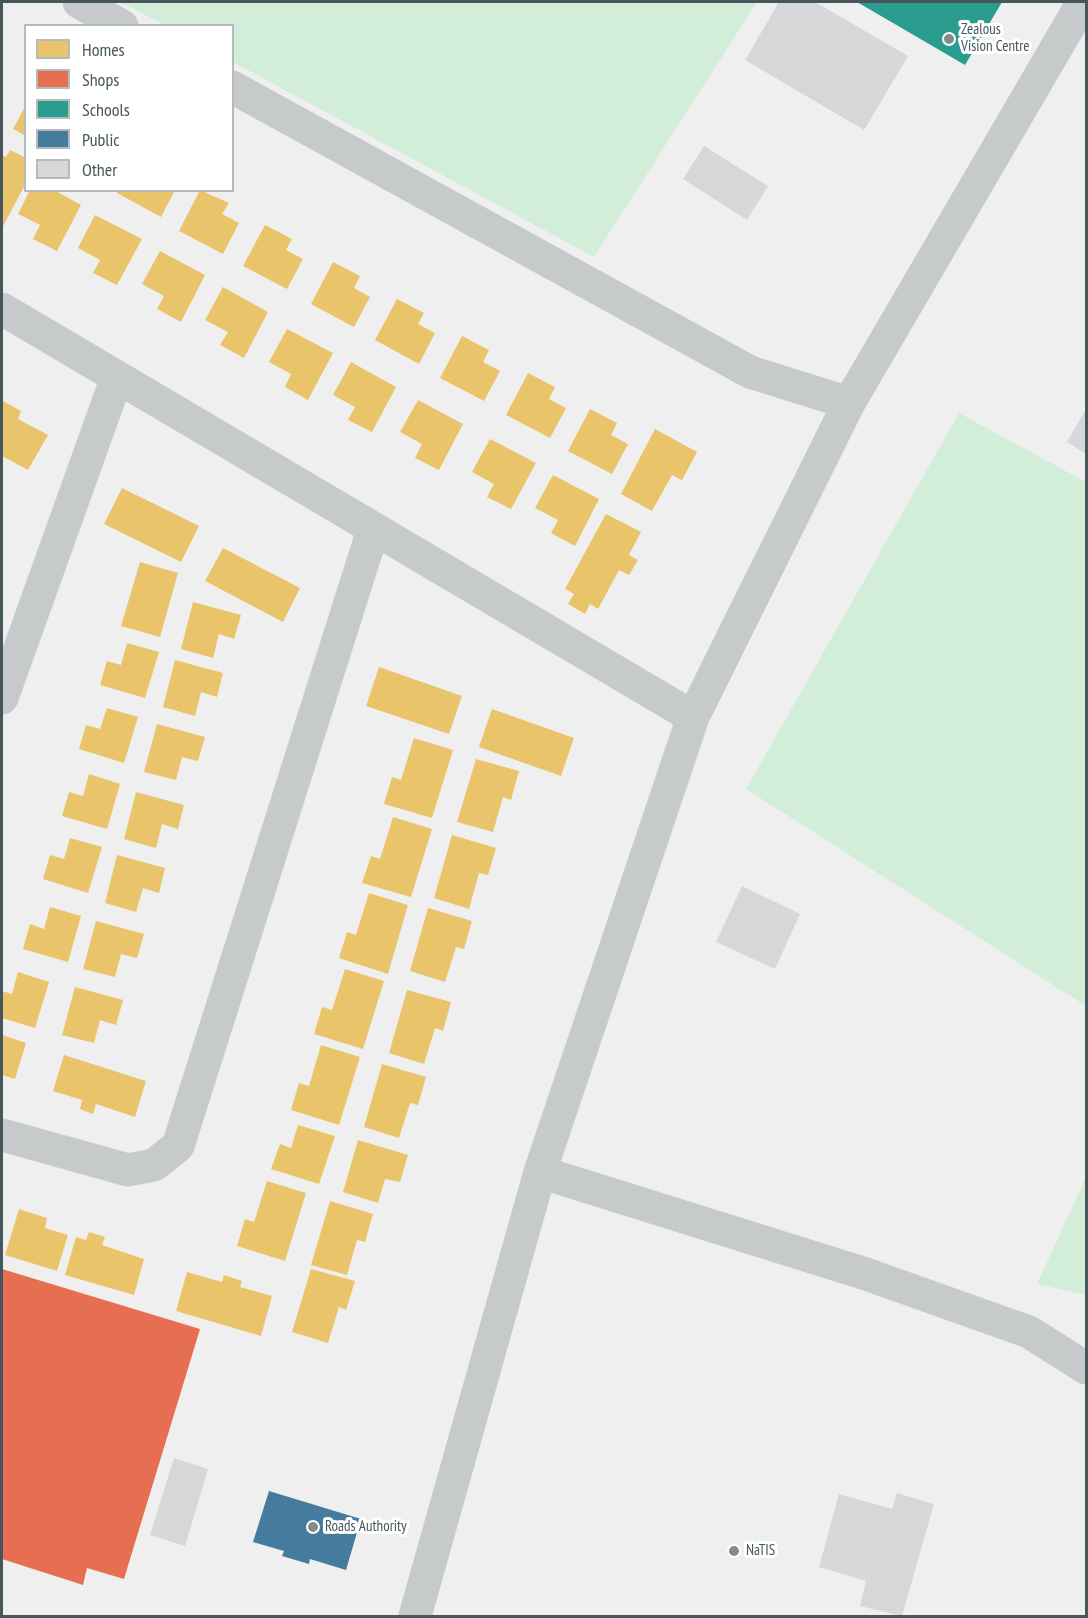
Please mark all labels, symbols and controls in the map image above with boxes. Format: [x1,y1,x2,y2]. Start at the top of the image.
place label: Zealous Vision Centre [961,21,1029,56]
legend [24,24,234,192]
marker: Zealous Vision Centre [942,32,956,46]
text: Homes [82,38,125,61]
text: Shops [82,68,119,91]
text: Schools [82,98,130,121]
text: Public [82,128,120,151]
text: Other [82,158,117,181]
place label: Roads Authority [325,1518,407,1536]
marker: Roads Authority [306,1520,320,1534]
place label: NaTIS [746,1542,775,1560]
marker: NaTIS [727,1544,741,1558]

